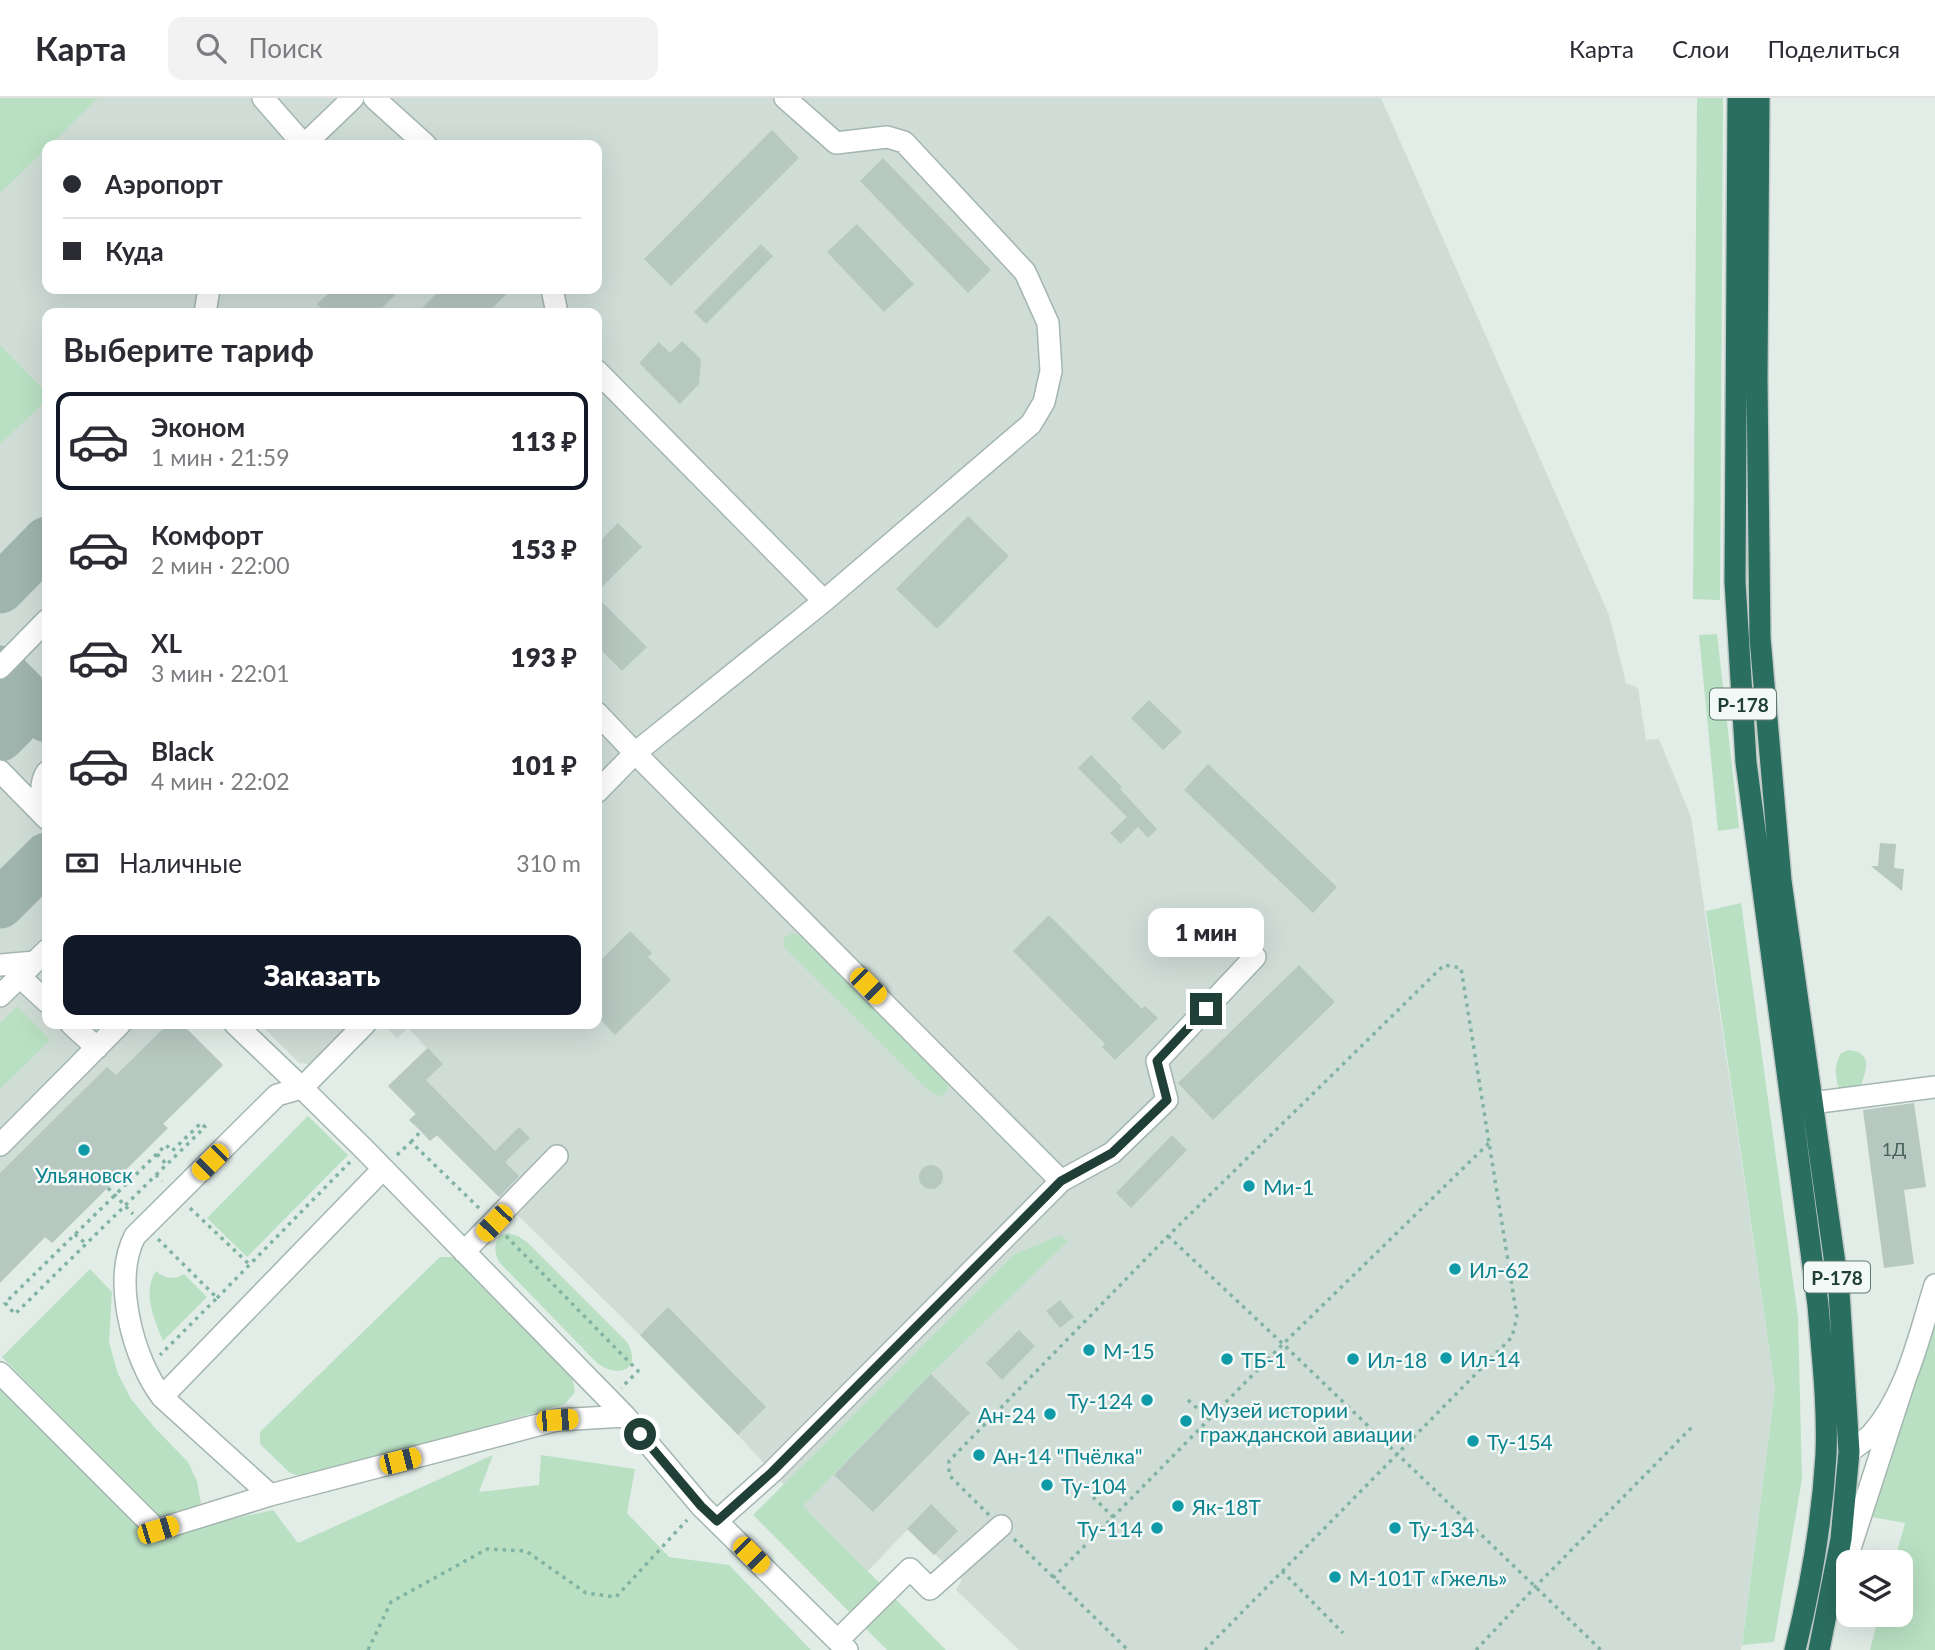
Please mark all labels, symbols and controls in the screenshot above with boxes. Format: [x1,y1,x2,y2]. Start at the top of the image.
search box [168,17,658,80]
text: Карта [35,28,126,68]
icon: search [192,29,230,67]
text: Поиск [248,32,323,64]
text: Карта [1569,34,1634,63]
text: Слои [1672,34,1729,63]
text: Поделиться [1767,34,1900,63]
text: Аэропорт [105,168,223,200]
text: Куда [105,235,164,267]
text: Выберите тариф [63,330,314,369]
icon: car [67,410,130,473]
text: Эконом [151,411,245,443]
text: 113 ₽ [511,425,577,457]
text: 1 мин · 21:59 [151,443,290,471]
icon: car [67,518,130,581]
text: Комфорт [151,519,263,551]
text: 153 ₽ [511,533,577,565]
text: 2 мин · 22:00 [151,551,290,579]
icon: car [67,626,130,689]
text: XL [151,627,182,659]
text: 193 ₽ [511,641,577,673]
text: 3 мин · 22:01 [151,659,290,687]
road number: Р-178 [1710,688,1776,720]
icon: car [67,734,130,797]
text: Black [151,735,214,767]
text: 101 ₽ [511,749,577,781]
text: 4 мин · 22:02 [151,767,290,795]
icon: cash [63,844,101,882]
text: Наличные [119,847,242,879]
text: 310 m [516,849,581,877]
callout: 1 мин [1148,908,1264,956]
text: 1 мин [1175,918,1237,946]
button: Заказать [63,935,581,1015]
car [846,964,891,1008]
route end [1190,993,1222,1025]
house number: 1Д [1882,1138,1906,1160]
car [188,1140,233,1184]
marker: Ульяновск [76,1142,92,1158]
place label: Ульяновск [35,1162,133,1187]
place label: Ми-1 [1263,1174,1314,1199]
marker: Ми-1 [1241,1178,1257,1194]
car [472,1201,517,1245]
place label: Ил-62 [1469,1257,1529,1282]
marker: Ил-62 [1447,1261,1463,1277]
road number: Р-178 [1804,1261,1870,1292]
place label: М-15 [1103,1338,1155,1363]
marker: М-15 [1081,1342,1097,1358]
place label: Ил-14 [1460,1346,1520,1371]
place label: ТБ-1 [1241,1347,1286,1372]
place label: Ил-18 [1367,1347,1427,1372]
marker: Ил-14 [1438,1350,1454,1366]
marker: ТБ-1 [1219,1351,1235,1367]
marker: Ил-18 [1345,1351,1361,1367]
place label: Ту-124 [1067,1388,1133,1413]
marker: Ту-124 [1139,1392,1155,1408]
place label: Музей истории гражданской авиации [1200,1397,1413,1446]
place label: Ан-24 [978,1402,1036,1427]
marker: Ан-24 [1042,1406,1058,1422]
car [536,1408,579,1432]
marker: Музей истории гражданской авиации [1178,1413,1194,1429]
route start [624,1418,656,1450]
place label: Ту-154 [1487,1429,1553,1454]
marker: Ту-154 [1465,1433,1481,1449]
place label: Ан-14 "Пчёлка" [993,1443,1142,1468]
car [378,1446,423,1476]
marker: Ан-14 "Пчёлка" [971,1447,987,1463]
place label: Ту-104 [1061,1473,1127,1498]
marker: Ту-104 [1039,1477,1055,1493]
place label: Як-18Т [1191,1494,1261,1519]
marker: Як-18Т [1170,1498,1186,1514]
car [135,1514,182,1546]
place label: Ту-114 [1077,1516,1143,1541]
place label: Ту-134 [1409,1516,1475,1541]
marker: Ту-114 [1149,1520,1165,1536]
marker: Ту-134 [1387,1520,1403,1536]
car [729,1533,774,1577]
map controls [1836,1550,1913,1627]
button: layers [1836,1550,1913,1627]
place label: М-101Т «Гжель» [1349,1565,1507,1590]
marker: М-101Т «Гжель» [1327,1569,1343,1585]

